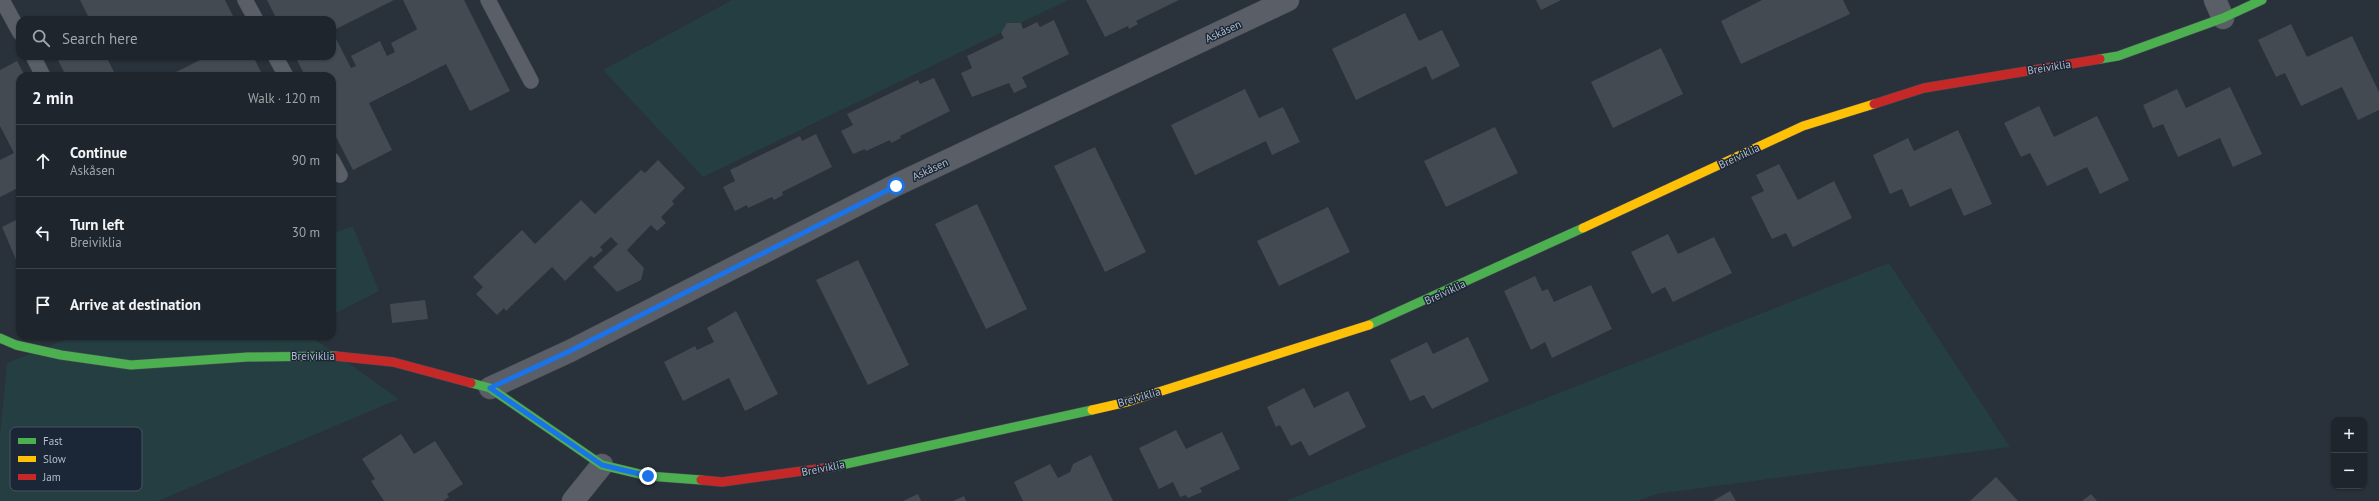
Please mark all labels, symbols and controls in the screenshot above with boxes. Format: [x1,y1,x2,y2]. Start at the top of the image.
search box [16,16,336,60]
street label: Askåsen [1203,17,1243,45]
icon: search [30,27,52,49]
text: Search here [62,29,138,48]
street label: Breiviklia [2026,57,2072,77]
text: 2 min [32,87,73,109]
text: Walk · 120 m [248,90,320,107]
street label: Breiviklia [1716,140,1762,172]
text: Continue [70,143,127,162]
icon: ahead [32,150,54,172]
text: 90 m [292,152,320,169]
street label: Askåsen [910,155,950,183]
text: Askåsen [70,162,115,179]
route start [887,177,905,195]
text: Turn left [70,215,124,234]
icon: left [32,222,54,244]
text: 30 m [292,224,320,241]
text: Breiviklia [70,234,122,251]
street label: Breiviklia [1422,276,1468,308]
icon: arrive [32,294,54,316]
text: Arrive at destination [70,295,201,314]
street label: Breiviklia [291,349,335,363]
street label: Breiviklia [1116,384,1162,410]
map controls [2331,417,2367,489]
button: + [2331,417,2367,453]
legend [10,427,142,491]
text: Fast [43,434,63,448]
text: Slow [43,452,66,466]
button: − [2331,453,2367,489]
street label: Breiviklia [800,457,846,479]
route end [639,467,657,485]
text: Jam [42,470,61,484]

